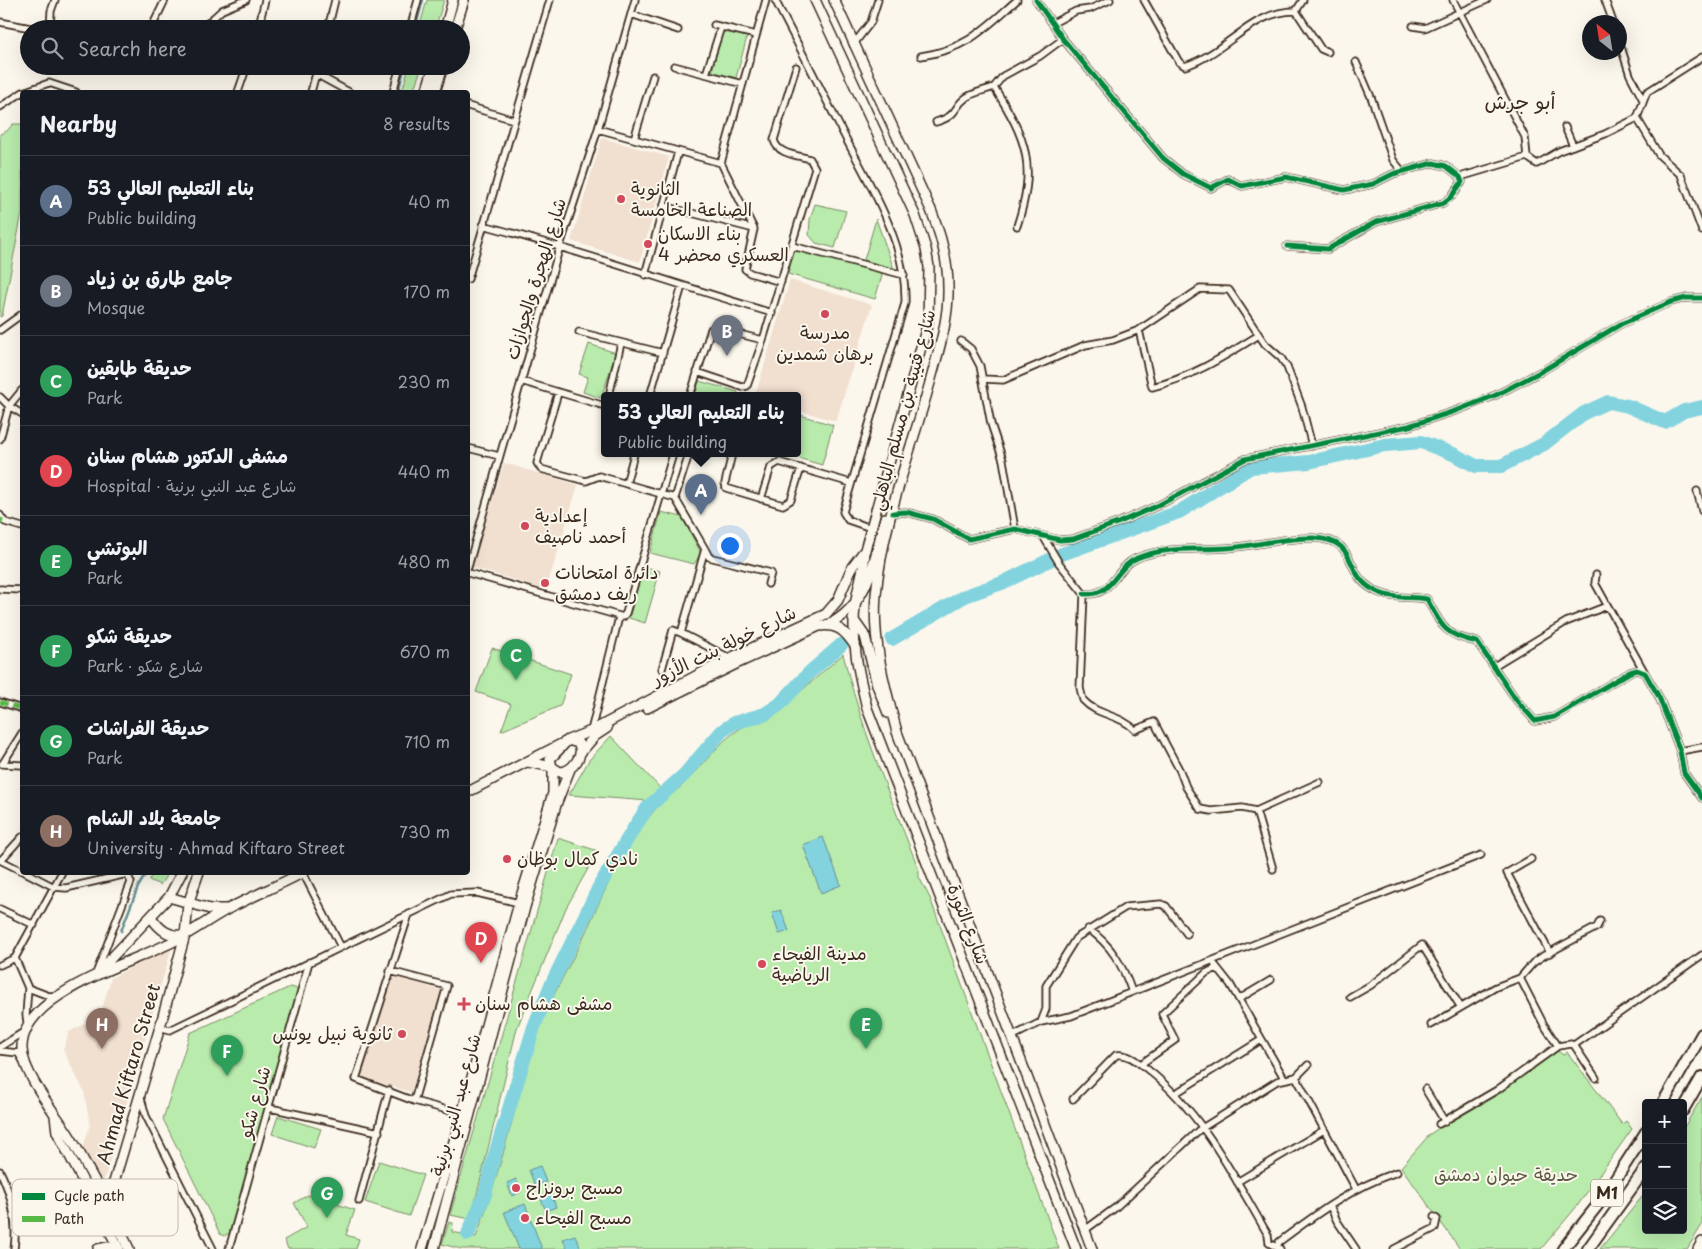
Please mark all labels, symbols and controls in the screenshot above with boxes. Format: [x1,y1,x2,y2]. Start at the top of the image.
north arrow [1582,15,1627,60]
search box [20,20,470,75]
icon: search [38,34,66,62]
text: Search here [78,34,187,62]
district label: أبو جرش [1485,86,1555,116]
text: Nearby [40,107,117,139]
text: 8 results [383,111,450,135]
text: بناء التعليم العالي 53 [87,173,254,201]
place label: الثانوية الصناعة الخامسة [631,174,752,222]
text: A [50,189,62,213]
text: 40 m [408,189,450,213]
marker: الثانوية الصناعة الخامسة [615,193,627,205]
street label: شارع الهجرة والجوازات [497,194,572,363]
text: Public building [87,205,197,229]
place label: بناء الاسكان العسكري محضر 4 [658,219,789,268]
marker: بناء الاسكان العسكري محضر 4 [642,238,654,250]
text: جامع طارق بن زياد [87,263,233,291]
text: B [51,279,61,303]
text: 170 m [404,279,450,303]
text: Mosque [87,295,145,319]
street label: شارع قتيبة بن مسلم الباهلي [862,306,945,514]
marker: مدرسة برهان شمدين [819,308,831,320]
pin: B [711,315,743,356]
place label: مدرسة برهان شمدين [776,318,874,366]
text: حديقة طابقين [87,353,192,381]
text: C [50,369,62,393]
text: 230 m [398,369,450,393]
text: Park [87,385,123,409]
popup [601,392,801,457]
text: بناء التعليم العالي 53 [617,397,785,425]
text: Public building [617,429,727,453]
text: مشفى الدكتور هشام سنان [87,441,288,469]
text: D [50,459,62,483]
text: 440 m [398,459,450,483]
text: Hospital · شارع عبد النبي برنية [87,473,296,497]
pin: A [685,474,717,515]
place label: إعدادية أحمد ناصيف [535,501,627,549]
marker: إعدادية أحمد ناصيف [519,520,531,532]
text: البوتشي [87,533,147,561]
your location [717,533,743,559]
text: E [51,549,61,573]
text: 480 m [398,549,450,573]
place label: دائرة امتحانات ريف دمشق [555,558,658,606]
text: Park [87,565,123,589]
marker: دائرة امتحانات ريف دمشق [539,577,551,589]
street label: شارع خولة بنت الأزور [645,598,800,692]
text: حديقة شكو [87,621,172,649]
text: F [51,639,61,663]
text: 670 m [400,639,450,663]
pin: C [500,639,532,680]
text: Park · شارع شكو [87,653,203,677]
text: حديقة الفراشات [87,713,209,741]
text: G [49,729,63,753]
text: 710 m [404,729,450,753]
text: Park [87,745,123,769]
text: جامعة بلاد الشام [87,803,221,831]
text: H [50,819,62,843]
text: 730 m [399,819,450,843]
text: University · Ahmad Kiftaro Street [87,835,345,859]
place label: نادي كمال بوظان [517,844,638,872]
marker: نادي كمال بوظان [501,853,513,865]
street label: شارع الثورة [942,879,997,968]
pin: D [465,922,497,963]
place label: مدينة الفيحاء الرياضية [772,939,867,987]
marker: مدينة الفيحاء الرياضية [756,958,768,970]
street label: Ahmad Kiftaro Street [89,980,166,1167]
place label: مشفى هشام سنان [475,989,612,1018]
marker: مشفى هشام سنان [457,997,471,1011]
pin: H [86,1008,118,1049]
pin: E [850,1008,882,1049]
place label: ثانوية نبيل يونس [272,1019,393,1046]
marker: ثانوية نبيل يونس [396,1028,408,1040]
street label: شارع عبد النبي برنية [423,1030,490,1180]
pin: F [211,1035,243,1076]
street label: شارع شكو [230,1063,277,1143]
map controls [1642,1099,1687,1234]
button: + [1642,1099,1687,1144]
button: − [1642,1144,1687,1189]
park label: حديقة حيوان دمشق [1434,1160,1578,1187]
place label: مسبح برونزاج [526,1173,623,1200]
pin: G [311,1177,343,1218]
legend [12,1179,178,1236]
road number: M1 [1591,1180,1623,1206]
marker: مسبح برونزاج [510,1182,522,1194]
text: Cycle path [54,1185,125,1206]
button: layers [1642,1189,1687,1234]
place label: مسبح الفيحاء [535,1203,632,1230]
text: Path [54,1208,84,1229]
marker: مسبح الفيحاء [519,1212,531,1224]

